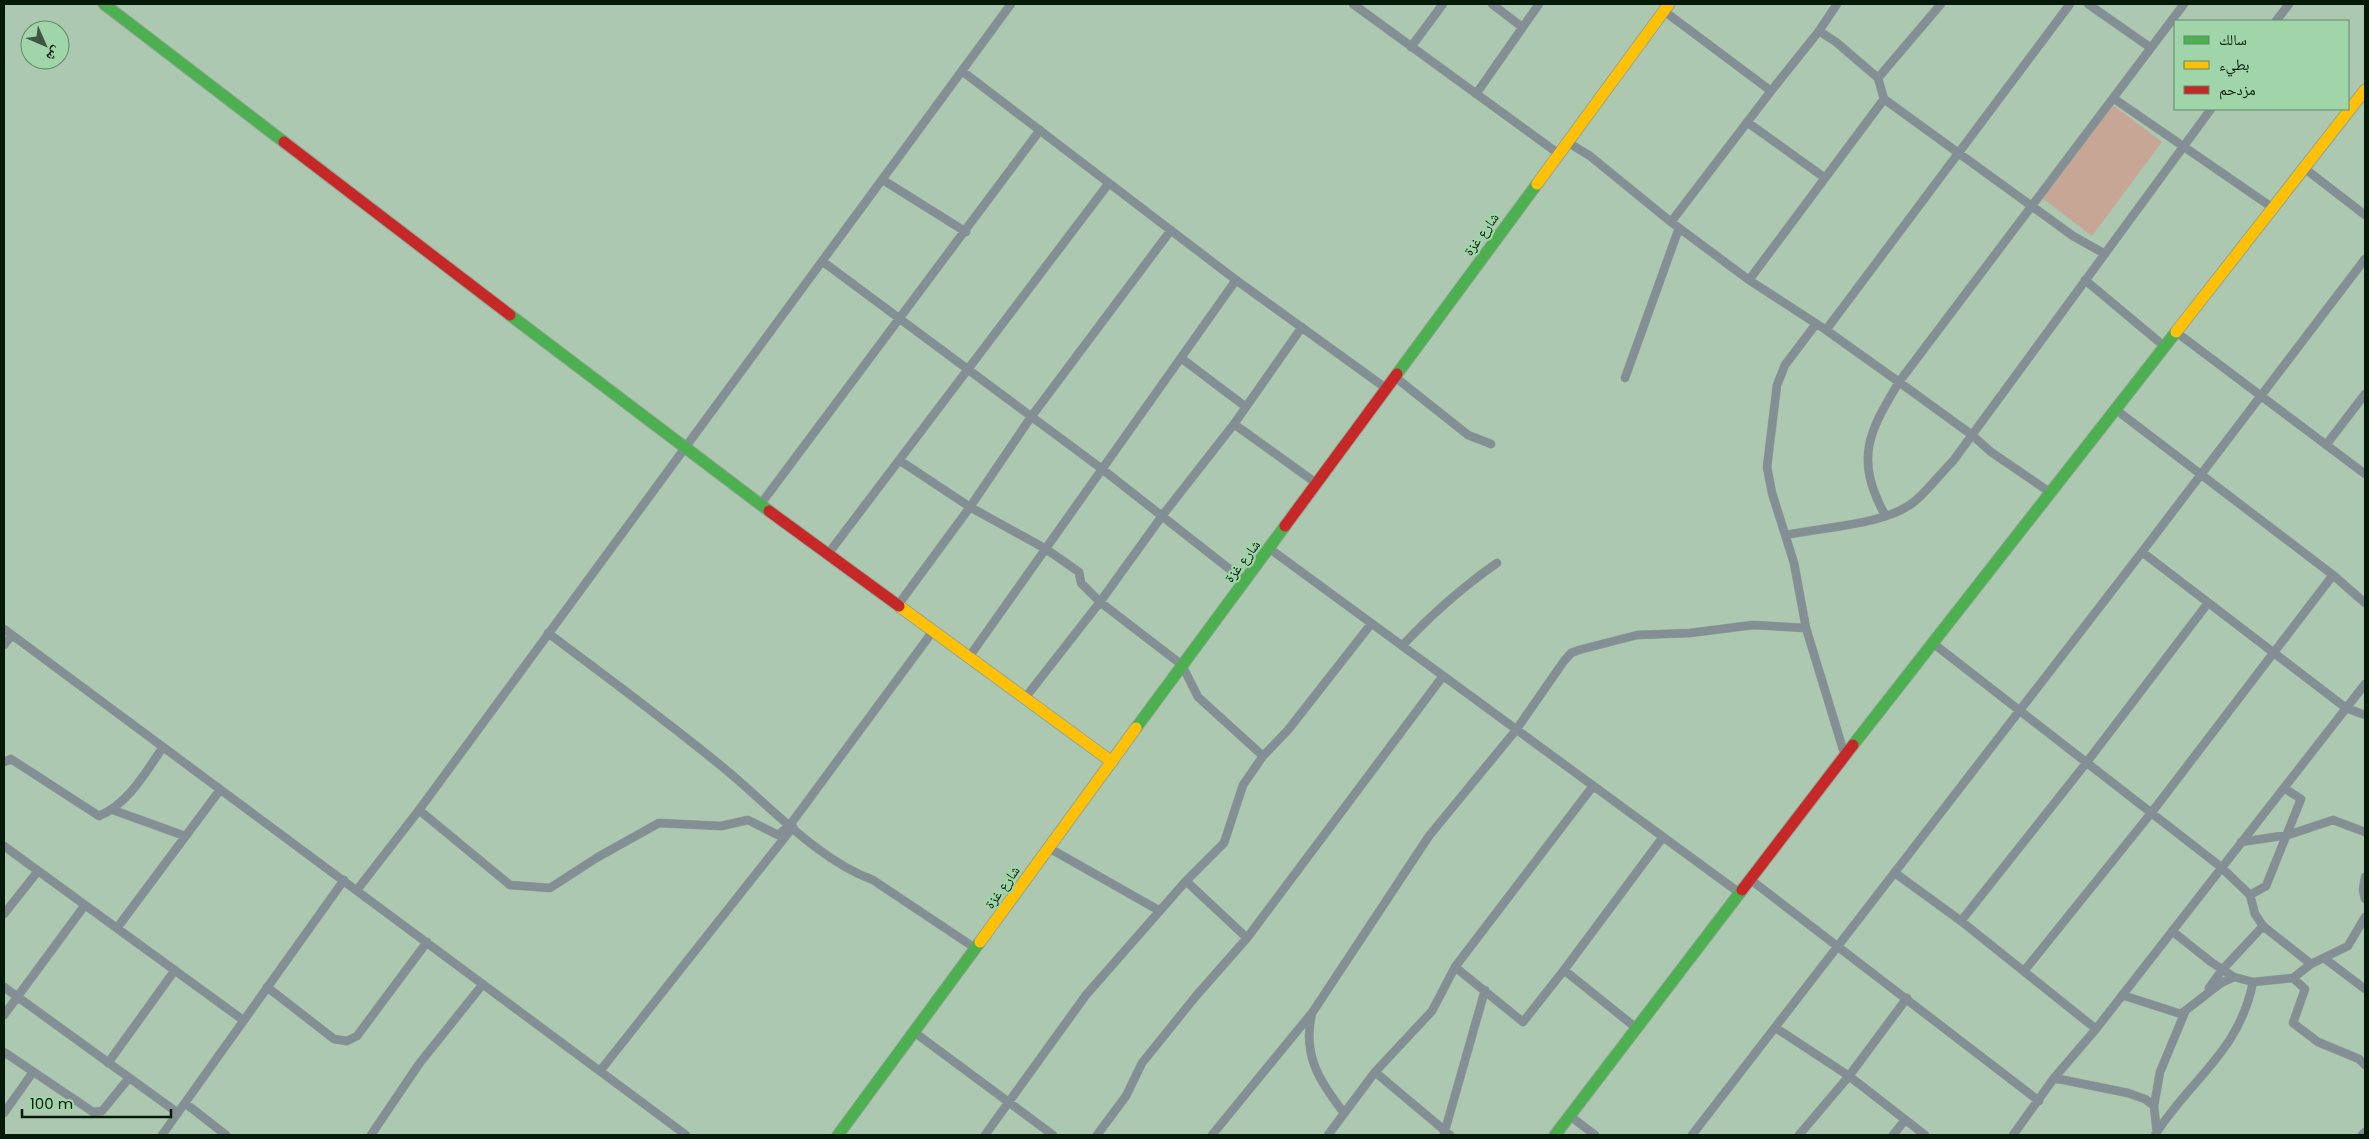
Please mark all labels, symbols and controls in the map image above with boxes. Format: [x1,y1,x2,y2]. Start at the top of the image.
north arrow [20,20,70,70]
legend [2174,20,2349,110]
text: سالك [2219,29,2247,50]
text: ش [42,42,67,67]
text: بطيء [2219,54,2249,77]
text: مزدحم [2219,79,2256,100]
street label: شارع غزة [1459,208,1503,260]
street label: شارع غزة [1219,535,1265,587]
street label: شارع غزة [980,861,1024,913]
scale bar [22,1086,171,1118]
text: 100 m [30,1093,73,1114]

